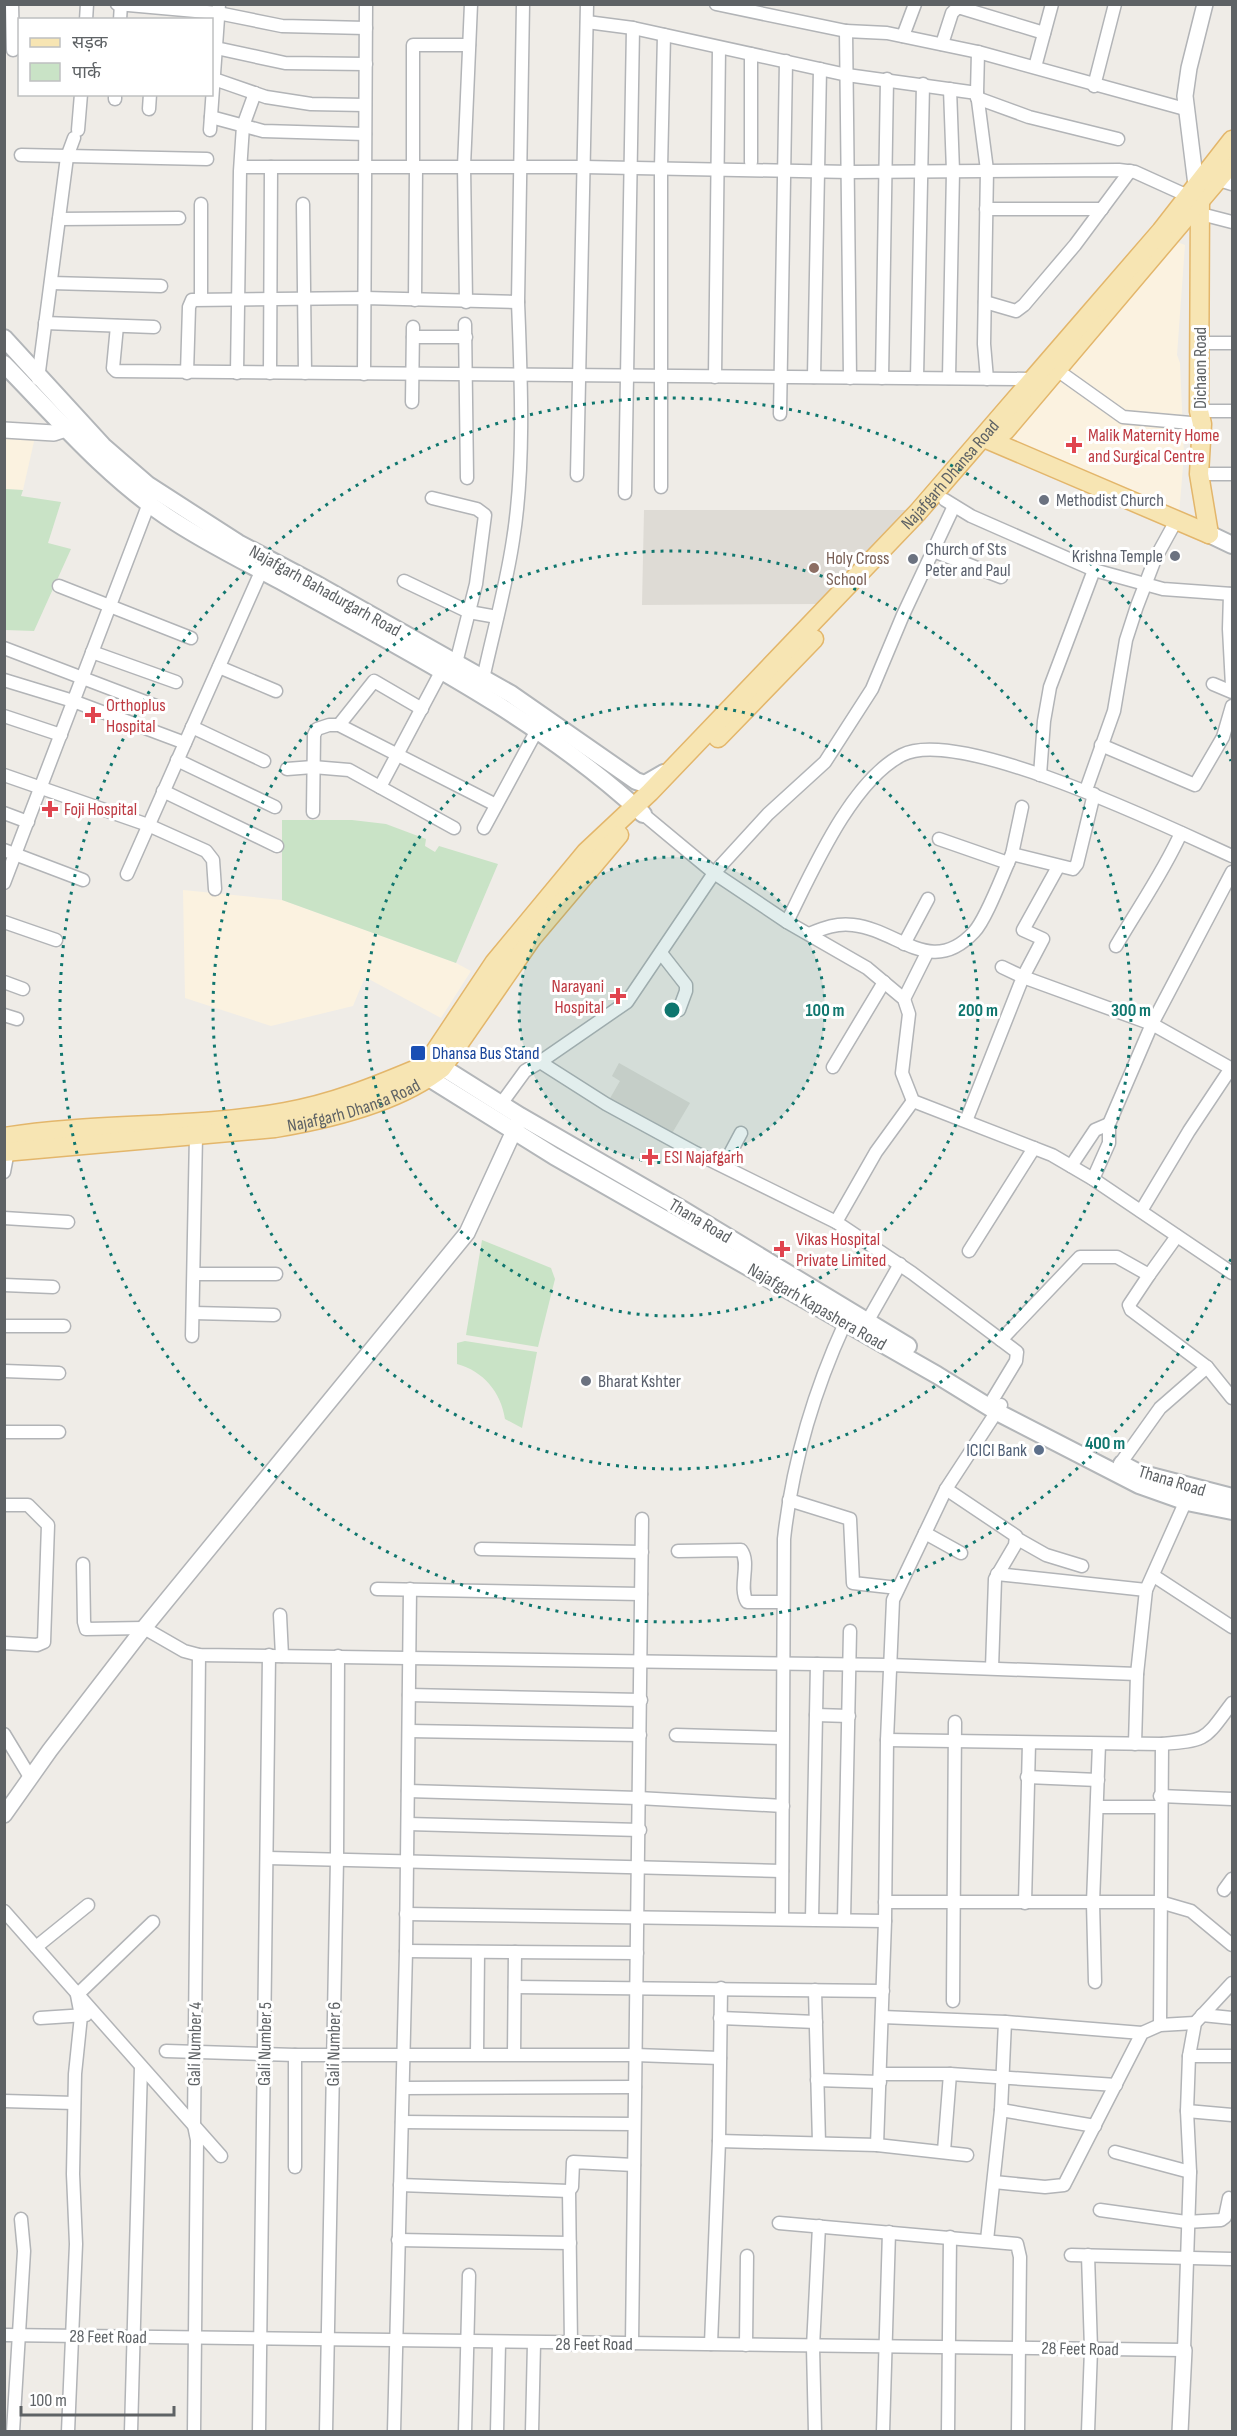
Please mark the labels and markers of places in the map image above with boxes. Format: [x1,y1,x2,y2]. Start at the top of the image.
place label: Malik Maternity Home and Surgical Centre [1088,425,1220,467]
marker: Malik Maternity Home and Surgical Centre [1065,436,1083,454]
place label: Methodist Church [1056,490,1164,511]
marker: Methodist Church [1037,493,1051,507]
place label: Church of Sts Peter and Paul [925,539,1011,581]
place label: Krishna Temple [1072,546,1163,567]
place label: Holy Cross School [826,548,890,590]
marker: Krishna Temple [1168,549,1182,563]
marker: Church of Sts Peter and Paul [906,552,920,566]
marker: Holy Cross School [807,561,821,575]
place label: Orthoplus Hospital [106,695,166,737]
marker: Orthoplus Hospital [84,706,102,724]
place label: Foji Hospital [64,799,137,820]
marker: Foji Hospital [41,800,59,818]
place label: Narayani Hospital [552,976,604,1018]
marker: Narayani Hospital [609,987,627,1005]
centre of rings [662,1000,682,1020]
place label: Dhansa Bus Stand [432,1043,539,1064]
marker: Dhansa Bus Stand [409,1044,427,1062]
place label: ESI Najafgarh [664,1147,744,1168]
marker: ESI Najafgarh [641,1148,659,1166]
place label: Vikas Hospital Private Limited [796,1229,886,1271]
marker: Vikas Hospital Private Limited [773,1240,791,1258]
place label: Bharat Kshter [598,1371,681,1392]
marker: Bharat Kshter [579,1374,593,1388]
place label: ICICI Bank [966,1440,1027,1461]
marker: ICICI Bank [1032,1443,1046,1457]

